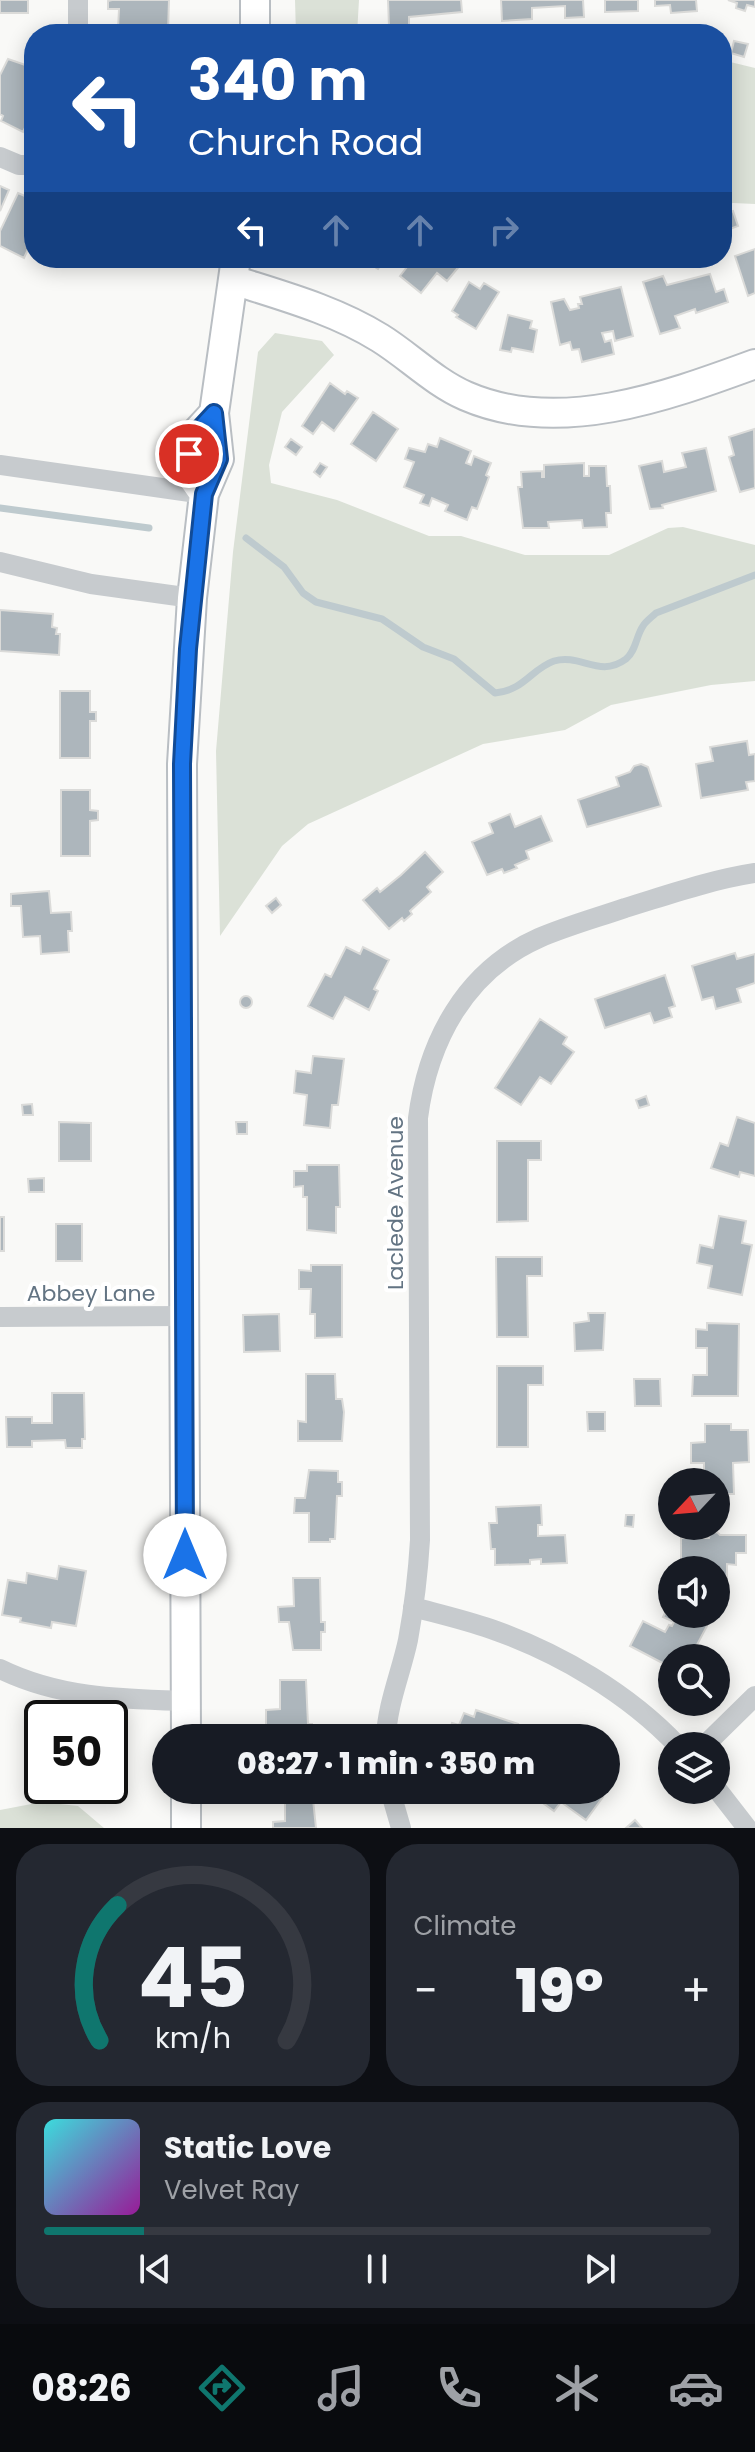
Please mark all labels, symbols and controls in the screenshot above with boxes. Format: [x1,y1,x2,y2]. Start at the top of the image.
text: 340 m [188,41,367,120]
icon: left [56,56,160,160]
text: Church Road [188,117,423,168]
icon: left [230,208,274,252]
icon: ahead [314,208,358,252]
icon: ahead [398,208,442,252]
icon: right [482,208,526,252]
pin [155,420,223,488]
icon: arrive [167,432,211,476]
street label: Laclede Avenue [380,1116,411,1290]
street label: Abbey Lane [27,1278,155,1309]
north arrow [658,1468,730,1540]
map controls [658,1468,730,1804]
position arrow [143,1513,227,1597]
button: sound [658,1556,730,1628]
button: search [658,1644,730,1716]
speed limit sign: 50 [24,1700,128,1804]
button: layers [658,1732,730,1804]
text: 08:27 · 1 min · 350 m [237,1742,535,1785]
text: Climate [414,1908,516,1944]
text: 45 [138,1920,248,2036]
text: 19° [515,1949,604,2033]
text: − [414,1960,438,2021]
text: + [681,1960,711,2021]
text: km/h [155,2018,231,2058]
text: Static Love [164,2126,331,2169]
text: Velvet Ray [164,2172,299,2208]
icon: previous [133,2247,177,2291]
icon: pause [355,2247,399,2291]
icon: next [578,2247,622,2291]
icon: directions [194,2360,250,2416]
icon: music [313,2360,369,2416]
icon: phone [431,2360,487,2416]
icon: climate [549,2360,605,2416]
icon: car [668,2360,724,2416]
text: 08:26 [31,2363,132,2414]

